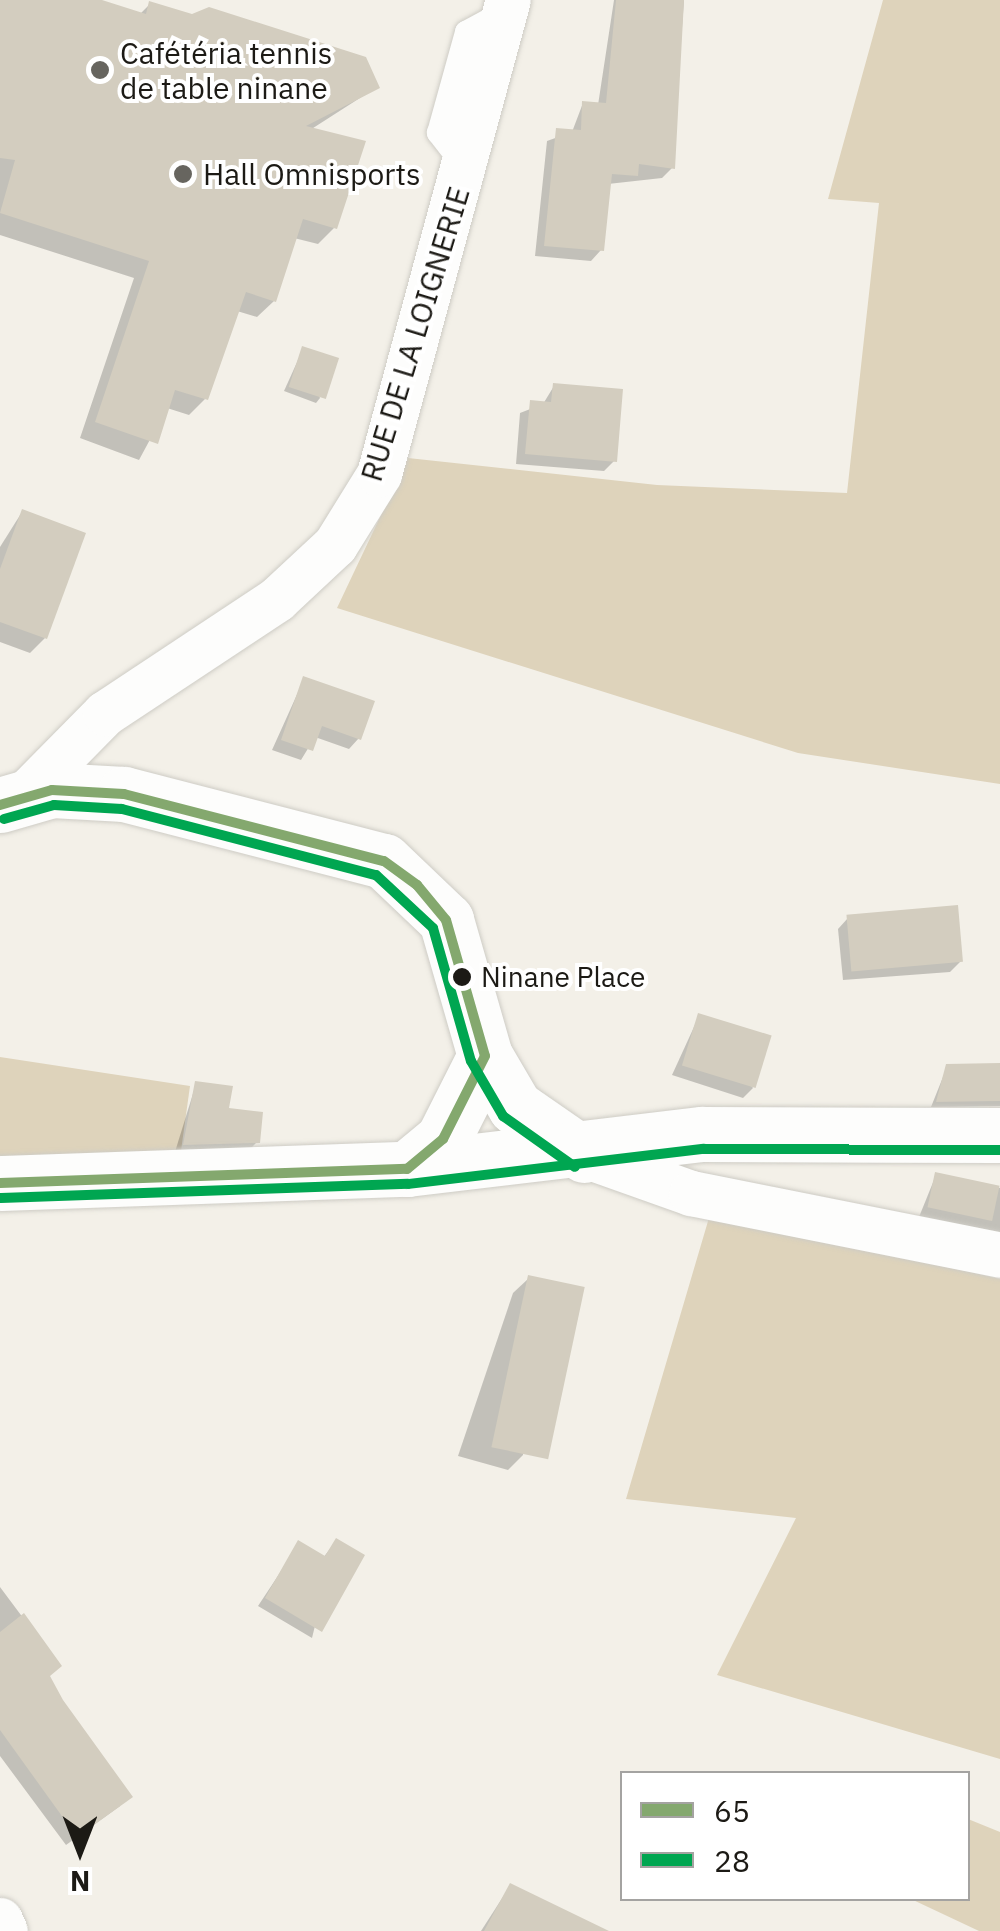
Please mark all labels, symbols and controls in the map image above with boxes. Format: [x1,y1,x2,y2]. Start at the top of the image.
place label: Cafétéria tennis de table ninane [120,35,332,106]
marker: Cafétéria tennis de table ninane [89,59,111,81]
place label: Hall Omnisports [203,156,421,192]
marker: Hall Omnisports [172,163,194,185]
street label: RUE DE LA LOIGNERIE [353,182,477,486]
place label: Ninane Place [481,960,645,994]
marker: Ninane Place [452,967,472,987]
legend [620,1771,970,1901]
text: 65 [714,1791,750,1830]
north arrow [30,1801,130,1901]
text: 28 [714,1841,750,1880]
text: N [70,1863,90,1900]

